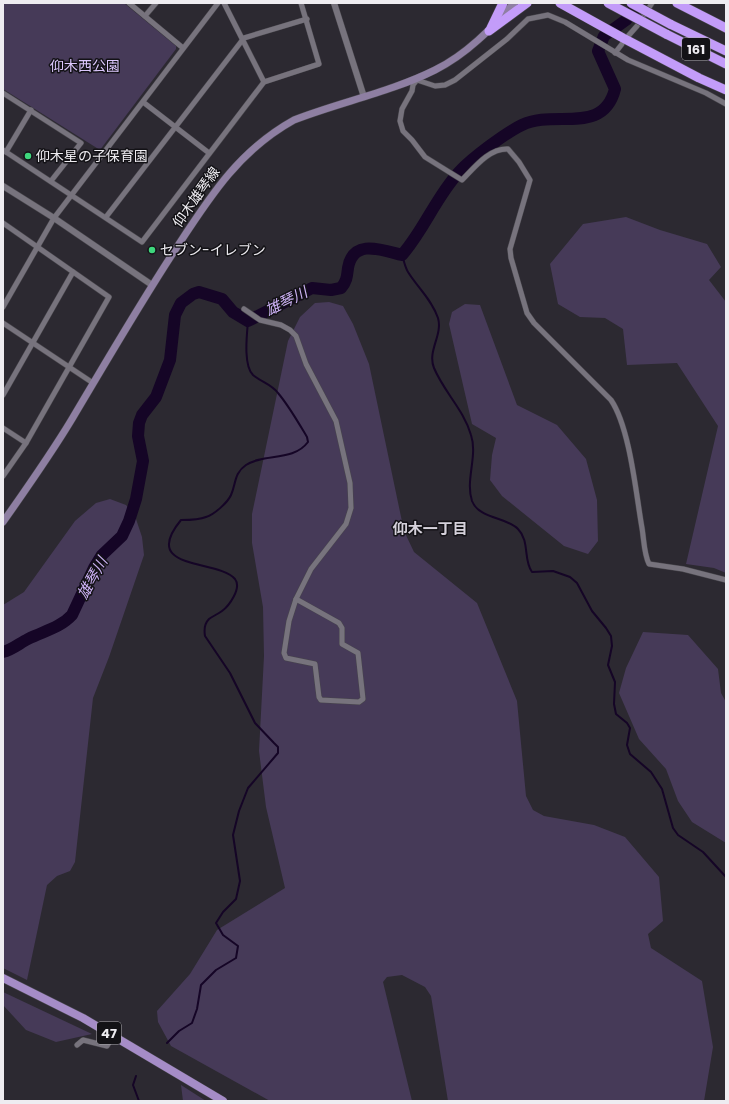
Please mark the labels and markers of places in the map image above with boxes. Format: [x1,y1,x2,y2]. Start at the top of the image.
place label: 仰木星の子保育園 [36,146,148,166]
marker: 仰木星の子保育園 [23,151,33,161]
place label: セブン-イレブン [160,240,266,260]
marker: セブン-イレブン [147,245,157,255]

